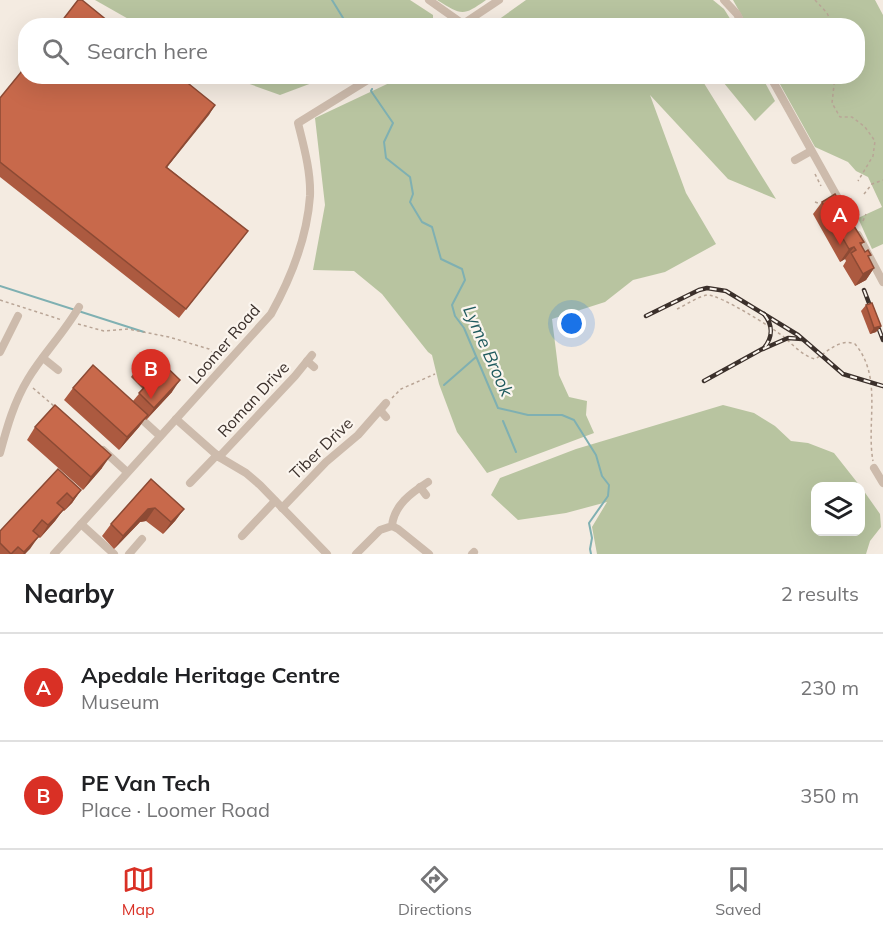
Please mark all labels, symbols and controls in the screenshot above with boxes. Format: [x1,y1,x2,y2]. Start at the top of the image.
search box [18,18,865,84]
icon: search [39,35,72,68]
text: Search here [87,37,208,65]
pin: A [820,196,860,245]
street label: Loomer Road [184,300,264,388]
water label: Lyme Brook [458,302,519,401]
your location [557,309,586,338]
pin: B [132,350,170,399]
street label: Roman Drive [213,357,293,441]
street label: Tiber Drive [285,413,357,483]
map controls [811,482,865,536]
button: layers [811,482,865,536]
text: Nearby [24,577,114,610]
text: 2 results [781,581,859,606]
text: Apedale Heritage Centre [81,661,340,689]
text: A [36,675,51,700]
text: 230 m [800,675,859,700]
text: Museum [81,689,160,714]
text: PE Van Tech [81,769,211,797]
text: B [37,783,50,808]
text: 350 m [800,783,859,808]
text: Place · Loomer Road [81,797,270,822]
tab: Map [122,863,155,919]
tab: Directions [398,863,472,919]
tab: Saved [715,863,761,919]

